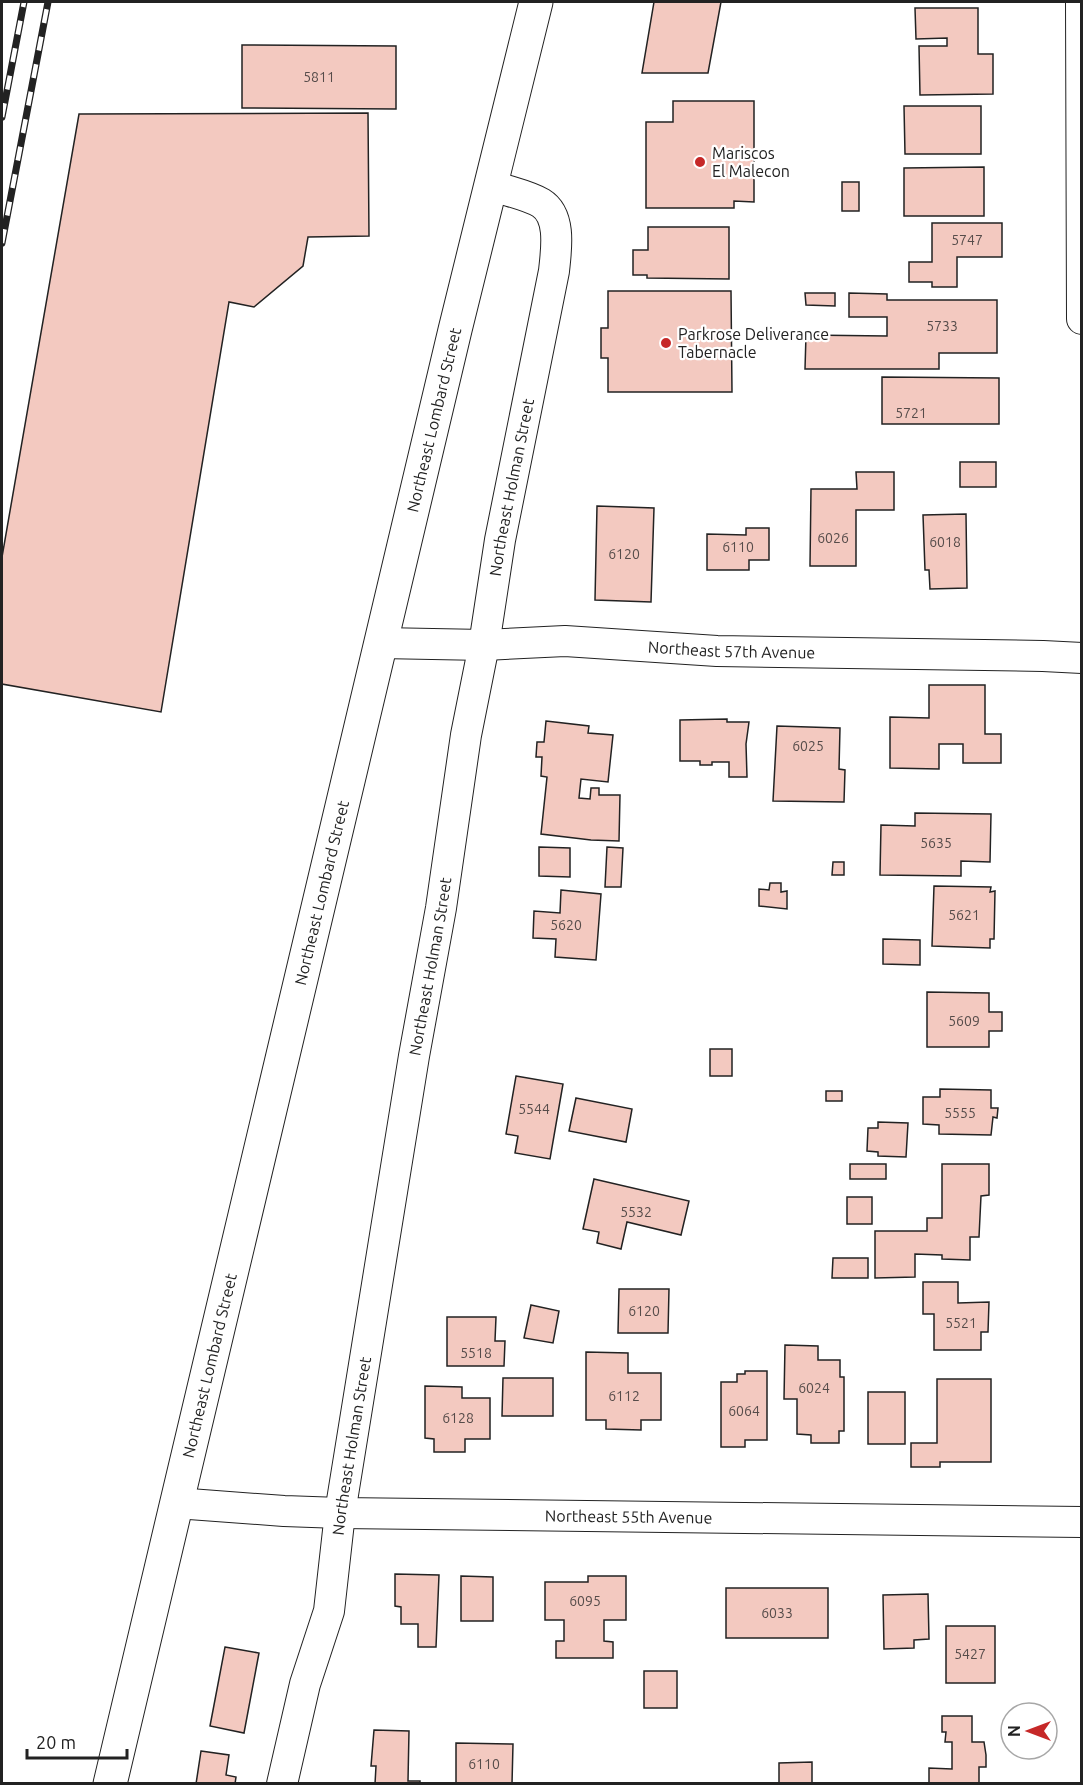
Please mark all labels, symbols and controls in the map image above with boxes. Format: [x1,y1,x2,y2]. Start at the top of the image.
house number: 5811 [303,69,335,85]
place label: Mariscos El Malecon [712,144,790,180]
marker: Mariscos El Malecon [693,155,707,169]
house number: 5747 [951,232,983,248]
house number: 5733 [926,318,958,334]
street label: Northeast Lombard Street [403,325,464,514]
place label: Parkrose Deliverance Tabernacle [678,325,829,361]
marker: Parkrose Deliverance Tabernacle [659,336,673,350]
street label: Northeast Holman Street [486,396,537,578]
house number: 5721 [895,405,927,421]
house number: 6026 [817,530,849,546]
house number: 6018 [929,534,961,550]
house number: 6110 [722,539,754,555]
house number: 6120 [608,546,640,562]
street label: Northeast 57th Avenue [647,637,815,662]
house number: 6025 [792,738,824,754]
street label: Northeast Lombard Street [291,798,352,987]
house number: 5635 [920,835,952,851]
street label: Northeast Holman Street [405,875,454,1057]
house number: 5621 [948,907,980,923]
house number: 5620 [550,917,582,933]
house number: 5609 [948,1013,980,1029]
house number: 5544 [518,1101,550,1117]
house number: 5555 [944,1105,976,1121]
house number: 5532 [620,1204,652,1220]
street label: Northeast Lombard Street [179,1271,240,1460]
house number: 6120 [628,1303,660,1319]
house number: 5521 [945,1315,977,1331]
house number: 5518 [460,1345,492,1361]
street label: Northeast Holman Street [329,1355,374,1536]
house number: 6024 [798,1380,830,1396]
house number: 6112 [608,1388,640,1404]
house number: 6064 [728,1403,760,1419]
house number: 6128 [442,1410,474,1426]
street label: Northeast 55th Avenue [545,1506,712,1527]
house number: 6095 [569,1593,601,1609]
house number: 6033 [761,1605,793,1621]
house number: 5427 [954,1646,986,1662]
north arrow [999,1701,1059,1761]
scale bar [27,1722,128,1760]
text: N [1005,1725,1023,1737]
text: 20 m [36,1732,76,1752]
house number: 6110 [468,1756,500,1772]

